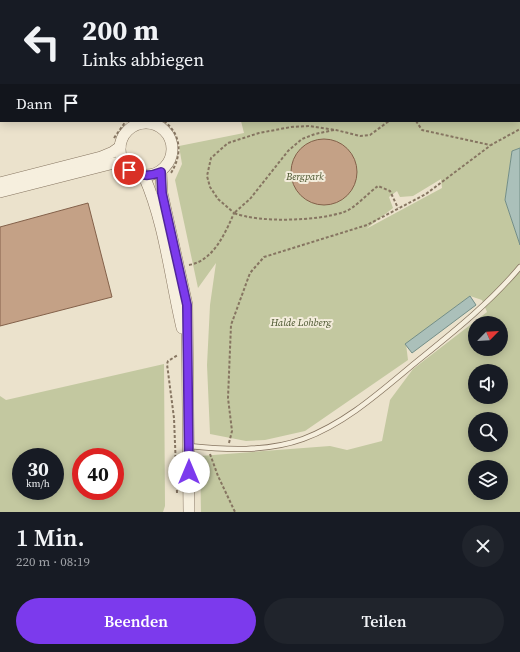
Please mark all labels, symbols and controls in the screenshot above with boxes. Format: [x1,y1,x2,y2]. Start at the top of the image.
text: 200 m [82,11,159,49]
icon: left [16,16,68,68]
text: Links abbiegen [82,47,204,72]
icon: arrive [60,92,82,114]
text: Dann [16,93,52,114]
pin [112,153,146,187]
icon: arrive [118,159,140,181]
park label: Bergpark [285,170,324,183]
park label: Halde Lohberg [270,316,332,329]
north arrow [468,316,508,356]
map controls [468,316,508,500]
button: sound [468,364,508,404]
button: search [468,412,508,452]
speed limit sign: 40 [72,448,124,500]
position arrow [168,451,210,493]
text: 30 [27,455,49,483]
button: layers [468,460,508,500]
text: km/h [26,477,50,490]
text: 1 Min. [16,521,85,554]
button: close [462,525,504,567]
text: 220 m · 08:19 [16,553,90,570]
button: Beenden [16,598,256,644]
button: Teilen [264,598,504,644]

